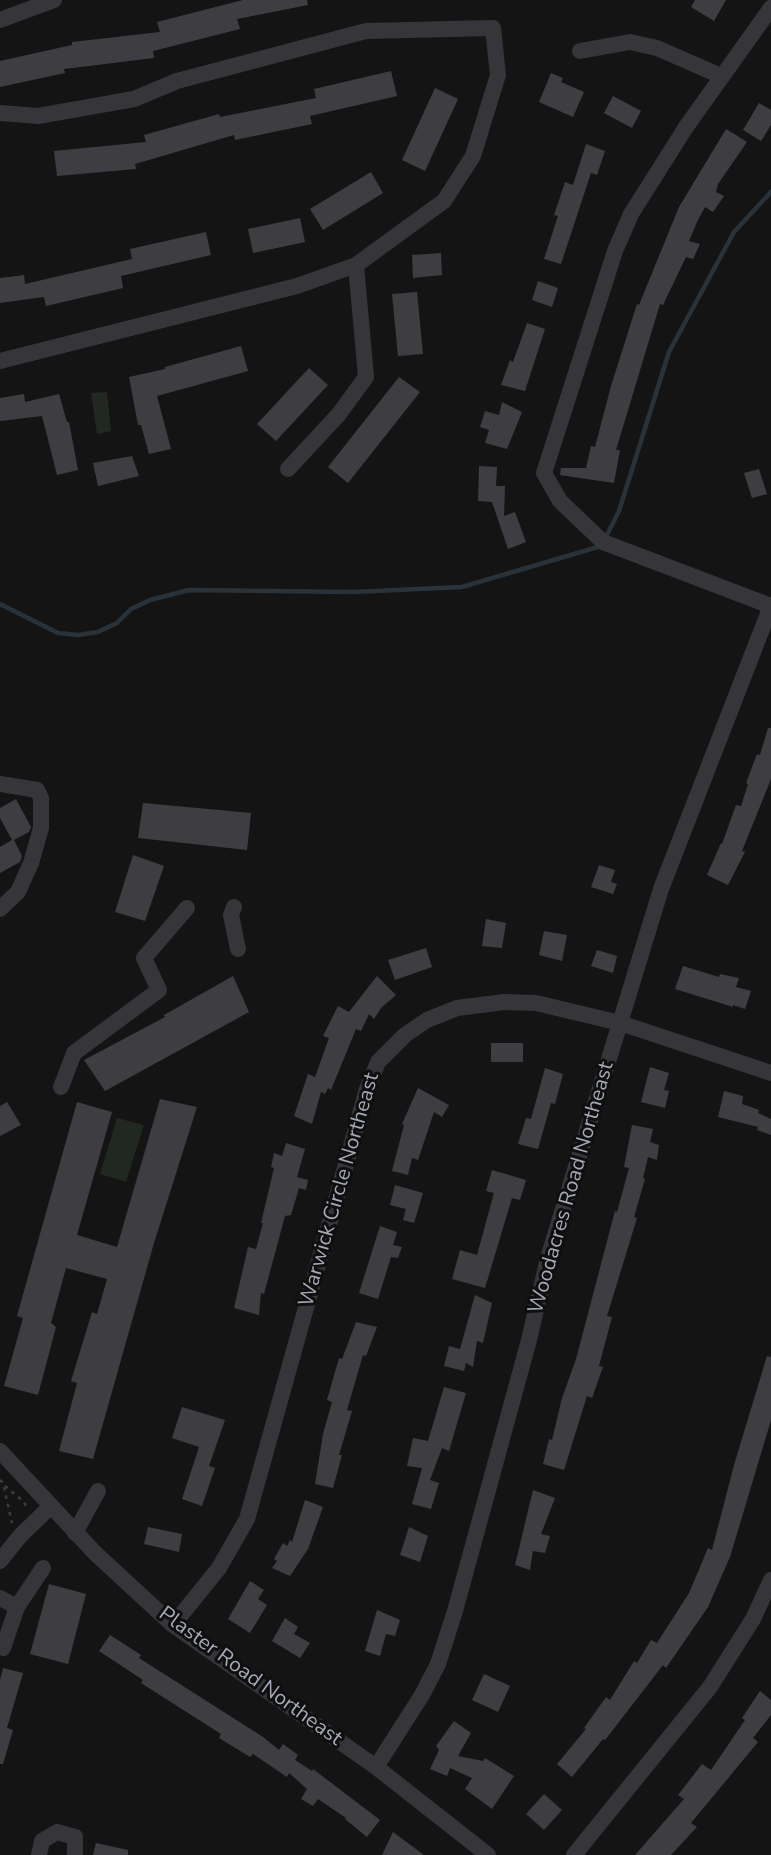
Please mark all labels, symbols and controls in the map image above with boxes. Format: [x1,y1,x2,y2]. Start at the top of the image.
street label: Woodacres Road Northeast [524,1059,620,1317]
street label: Warwick Circle Northeast [294,1070,386,1310]
street label: Plaster Road Northeast [153,1602,347,1752]

